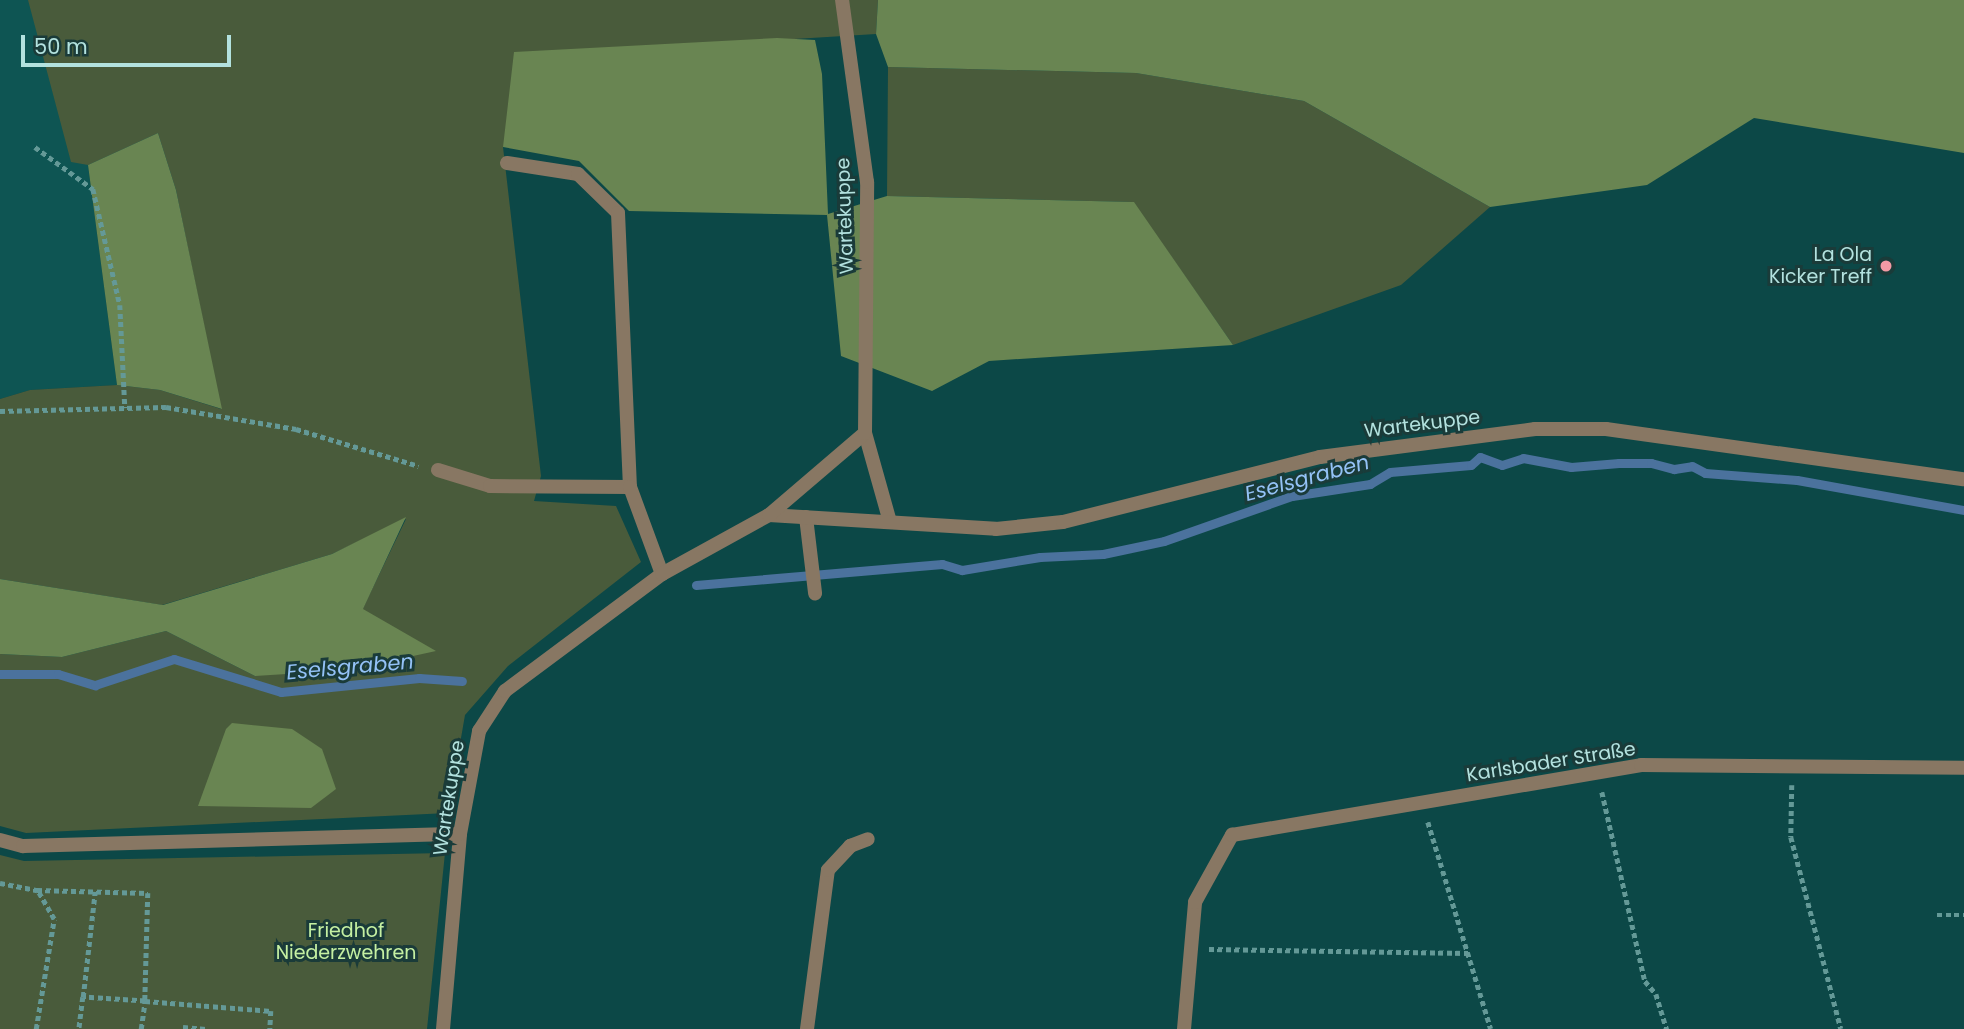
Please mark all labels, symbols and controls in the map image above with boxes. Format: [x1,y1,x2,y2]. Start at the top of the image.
scale bar [24,21,234,65]
text: 50 m [34,32,88,61]
street label: Wartekuppe [832,157,858,275]
place label: La Ola Kicker Treff [1769,244,1872,288]
marker: La Ola Kicker Treff [1878,258,1894,274]
street label: Wartekuppe [1363,406,1481,442]
water label: Eselsgraben [1242,449,1372,507]
water label: Eselsgraben [285,649,415,685]
street label: Karlsbader Straße [1465,737,1637,787]
street label: Wartekuppe [429,739,469,857]
park label: Friedhof Niederzwehren [276,920,416,964]

